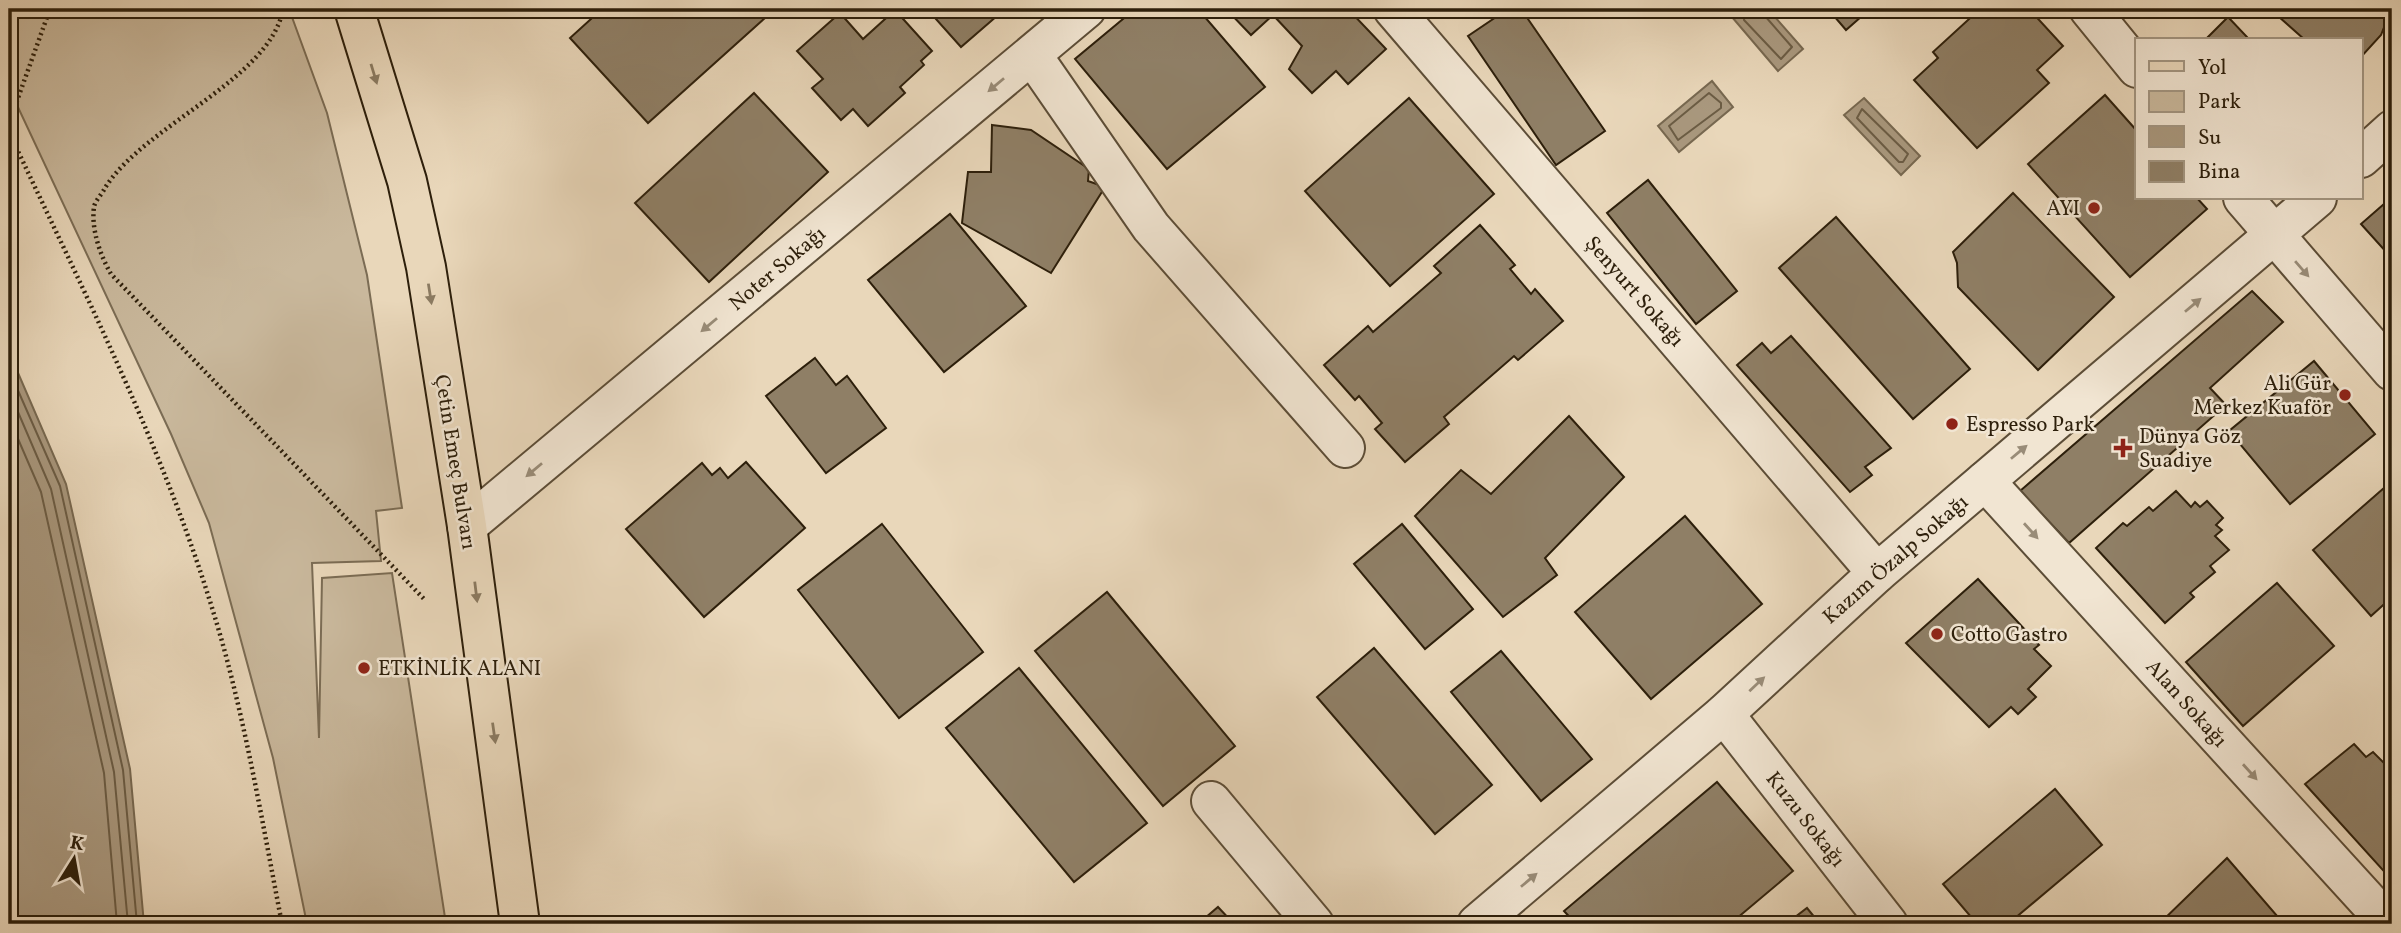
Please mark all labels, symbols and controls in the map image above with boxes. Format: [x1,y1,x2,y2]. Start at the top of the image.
legend [2135,38,2362,200]
text: Yol [2198,54,2227,83]
one-way arrow [370,64,380,85]
one-way arrow [988,77,1005,92]
text: Park [2198,88,2241,117]
text: Su [2198,124,2221,153]
text: Bina [2198,158,2240,187]
place label: AYI [2046,195,2080,224]
marker: AYI [2086,200,2102,216]
street label: Noter Sokağı [723,220,833,318]
street label: Şenyurt Sokağı [1578,230,1690,354]
one-way arrow [2294,260,2309,277]
one-way arrow [425,283,436,305]
one-way arrow [2184,297,2202,312]
one-way arrow [700,317,718,333]
place label: Ali Gür Merkez Kuaför [2193,370,2331,423]
street label: Çetin Emeç Bulvarı [426,373,483,552]
marker: Ali Gür Merkez Kuaför [2337,387,2353,403]
place label: Espresso Park [1966,411,2095,440]
marker: Espresso Park [1944,416,1960,432]
place label: Dünya Göz Suadiye [2139,423,2241,476]
marker: Dünya Göz Suadiye [2113,438,2133,458]
one-way arrow [2010,444,2028,459]
one-way arrow [526,463,544,478]
street label: Kazım Özalp Sokağı [1817,489,1975,632]
one-way arrow [2022,522,2038,539]
one-way arrow [470,581,481,603]
place label: Cotto Gastro [1951,621,2068,650]
marker: Cotto Gastro [1929,626,1945,642]
street label: Alan Sokağı [2138,654,2233,754]
place label: ETKİNLİK ALANI [378,655,541,684]
marker: ETKİNLİK ALANI [356,660,372,676]
one-way arrow [1749,675,1766,692]
one-way arrow [489,722,500,744]
one-way arrow [2242,763,2258,781]
street label: Kuzu Sokağı [1758,766,1851,874]
north arrow [38,824,108,894]
text: K [68,830,86,858]
one-way arrow [1521,873,1538,888]

